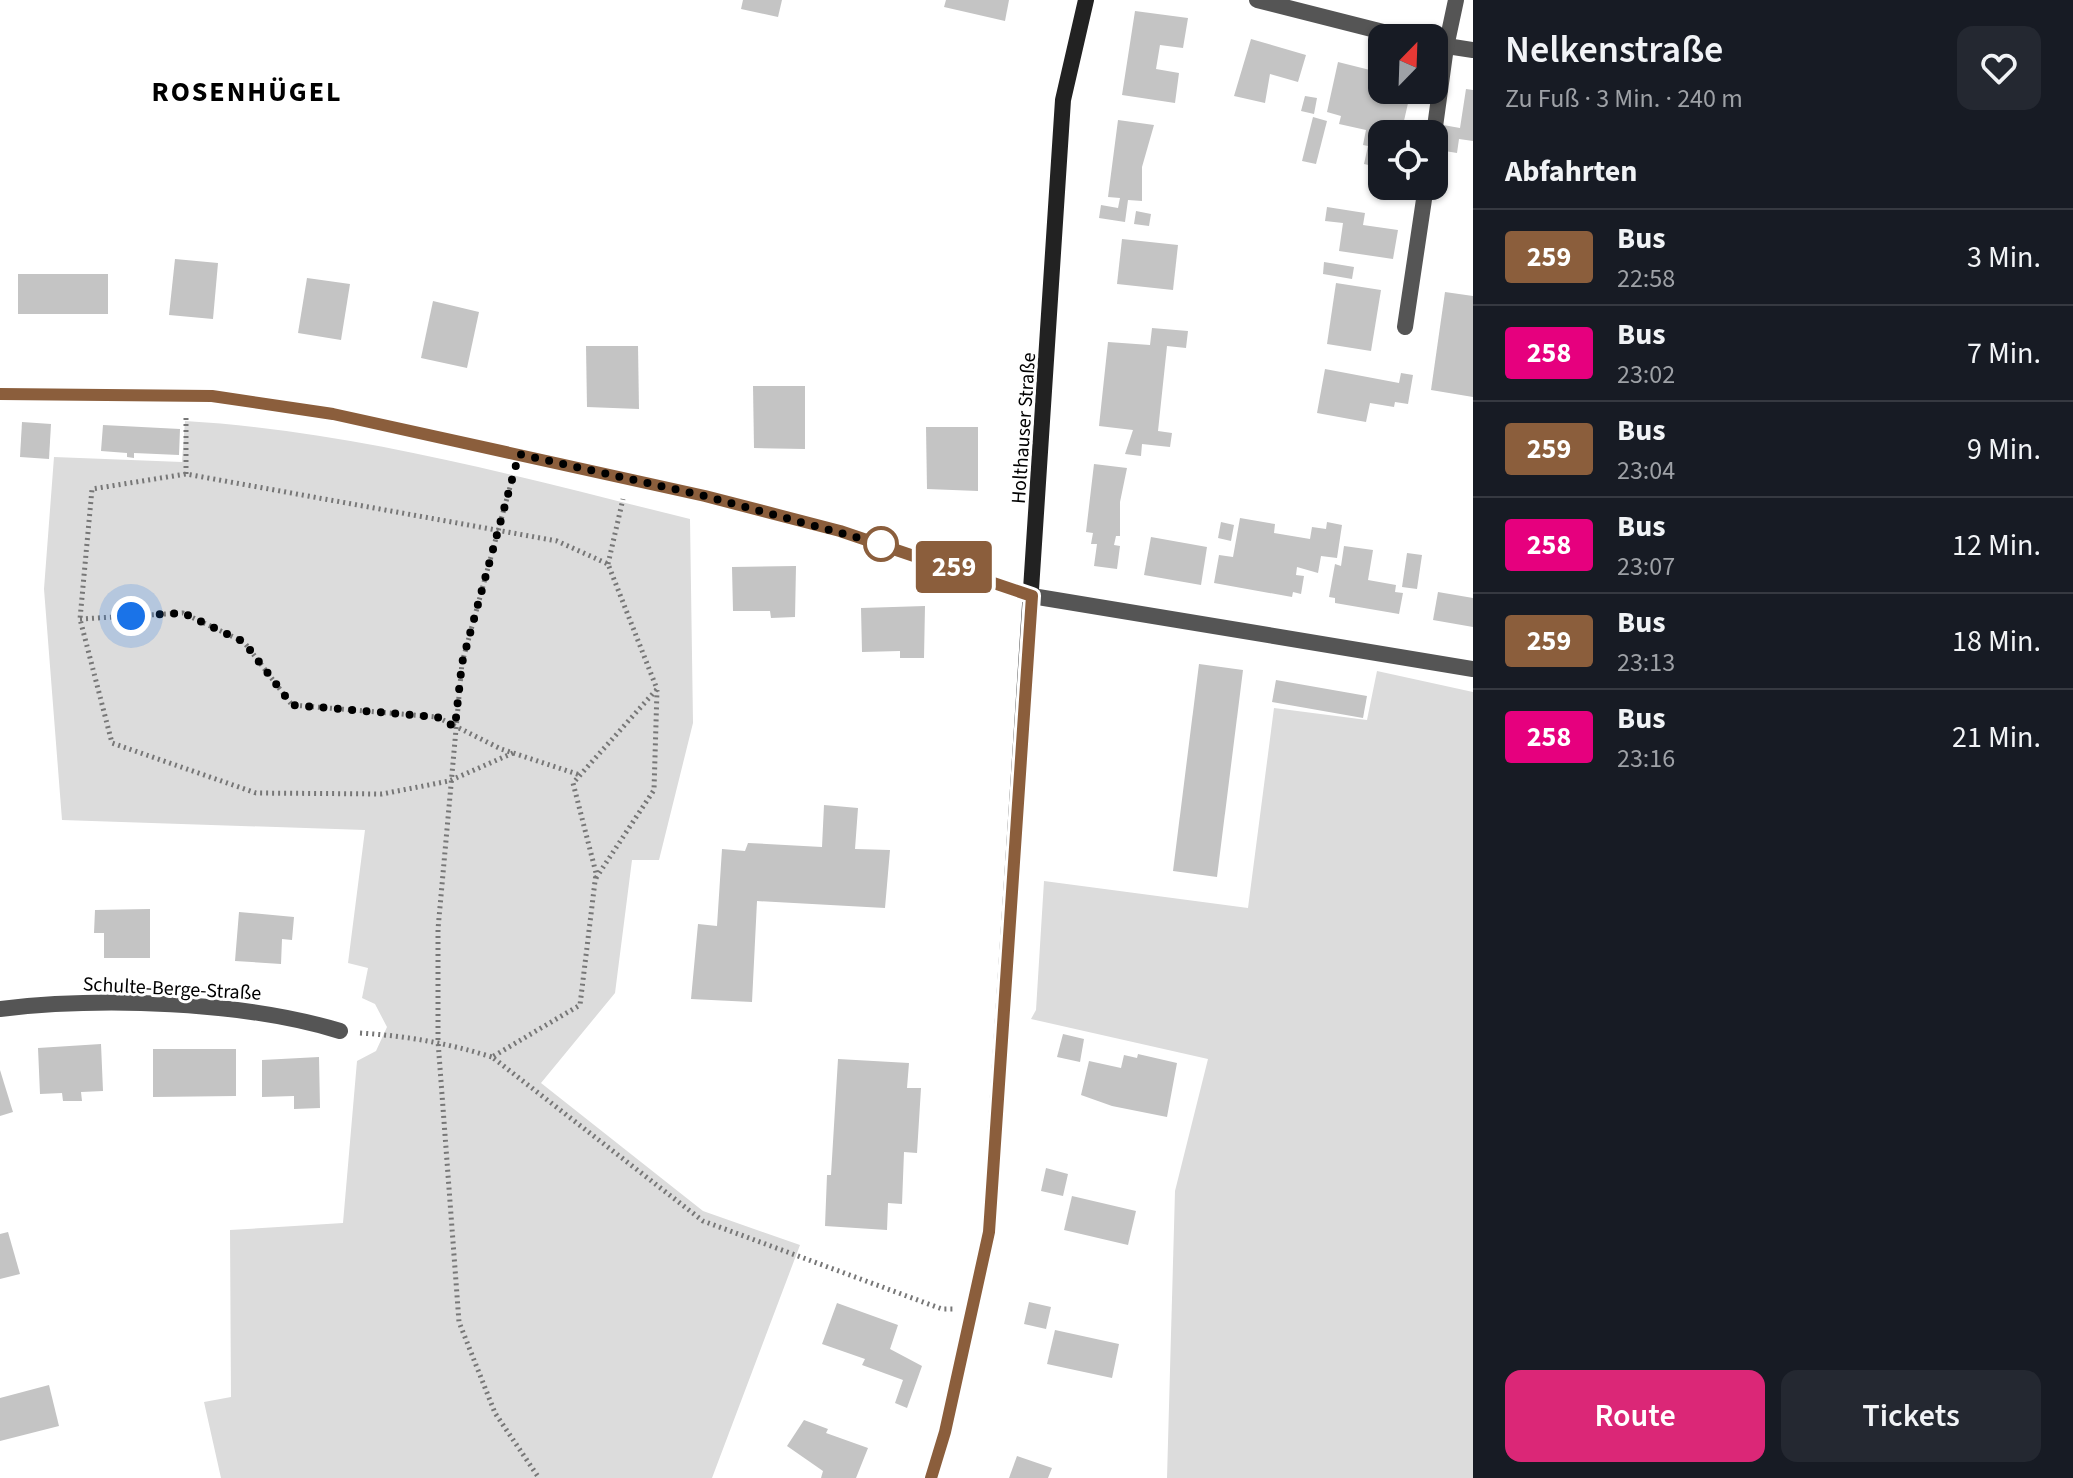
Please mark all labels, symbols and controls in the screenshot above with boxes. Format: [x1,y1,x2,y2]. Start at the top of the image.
text: Nelkenstraße [1505,23,1723,77]
north arrow [1368,24,1448,104]
map controls [1368,24,1448,200]
button: heart [1957,26,2041,110]
district label: ROSENHÜGEL [151,72,343,112]
text: Zu Fuß · 3 Min. · 240 m [1505,80,1743,117]
button: locate [1368,120,1448,200]
text: Abfahrten [1505,150,1637,193]
text: Bus [1617,217,1665,260]
text: 3 Min. [1967,236,2041,279]
text: 259 [1527,237,1571,277]
text: 22:58 [1617,260,1675,297]
text: Bus [1617,313,1665,356]
text: 7 Min. [1967,332,2041,375]
text: 258 [1527,333,1571,373]
street label: Holthauser Straße [1005,351,1043,505]
text: 23:02 [1617,356,1675,393]
text: Bus [1617,409,1665,452]
text: 9 Min. [1967,428,2041,471]
text: 259 [1527,429,1571,469]
text: 23:04 [1617,452,1675,489]
text: Bus [1617,505,1665,548]
text: 12 Min. [1952,524,2041,567]
text: 258 [1527,525,1571,565]
unlabelled marker [864,527,898,561]
line badge: 259 [908,541,1000,593]
text: 259 [932,547,976,587]
text: 23:07 [1617,548,1675,585]
your location [111,596,151,636]
text: Bus [1617,601,1665,644]
text: 18 Min. [1952,620,2041,663]
text: 259 [1527,621,1571,661]
text: 23:13 [1617,644,1675,681]
text: Bus [1617,697,1665,740]
text: 21 Min. [1952,716,2041,759]
text: 258 [1527,717,1571,757]
text: 23:16 [1617,740,1675,777]
street label: Schulte-Berge-Straße [82,970,262,1008]
button: Route [1505,1370,1765,1462]
button: Tickets [1781,1370,2041,1462]

